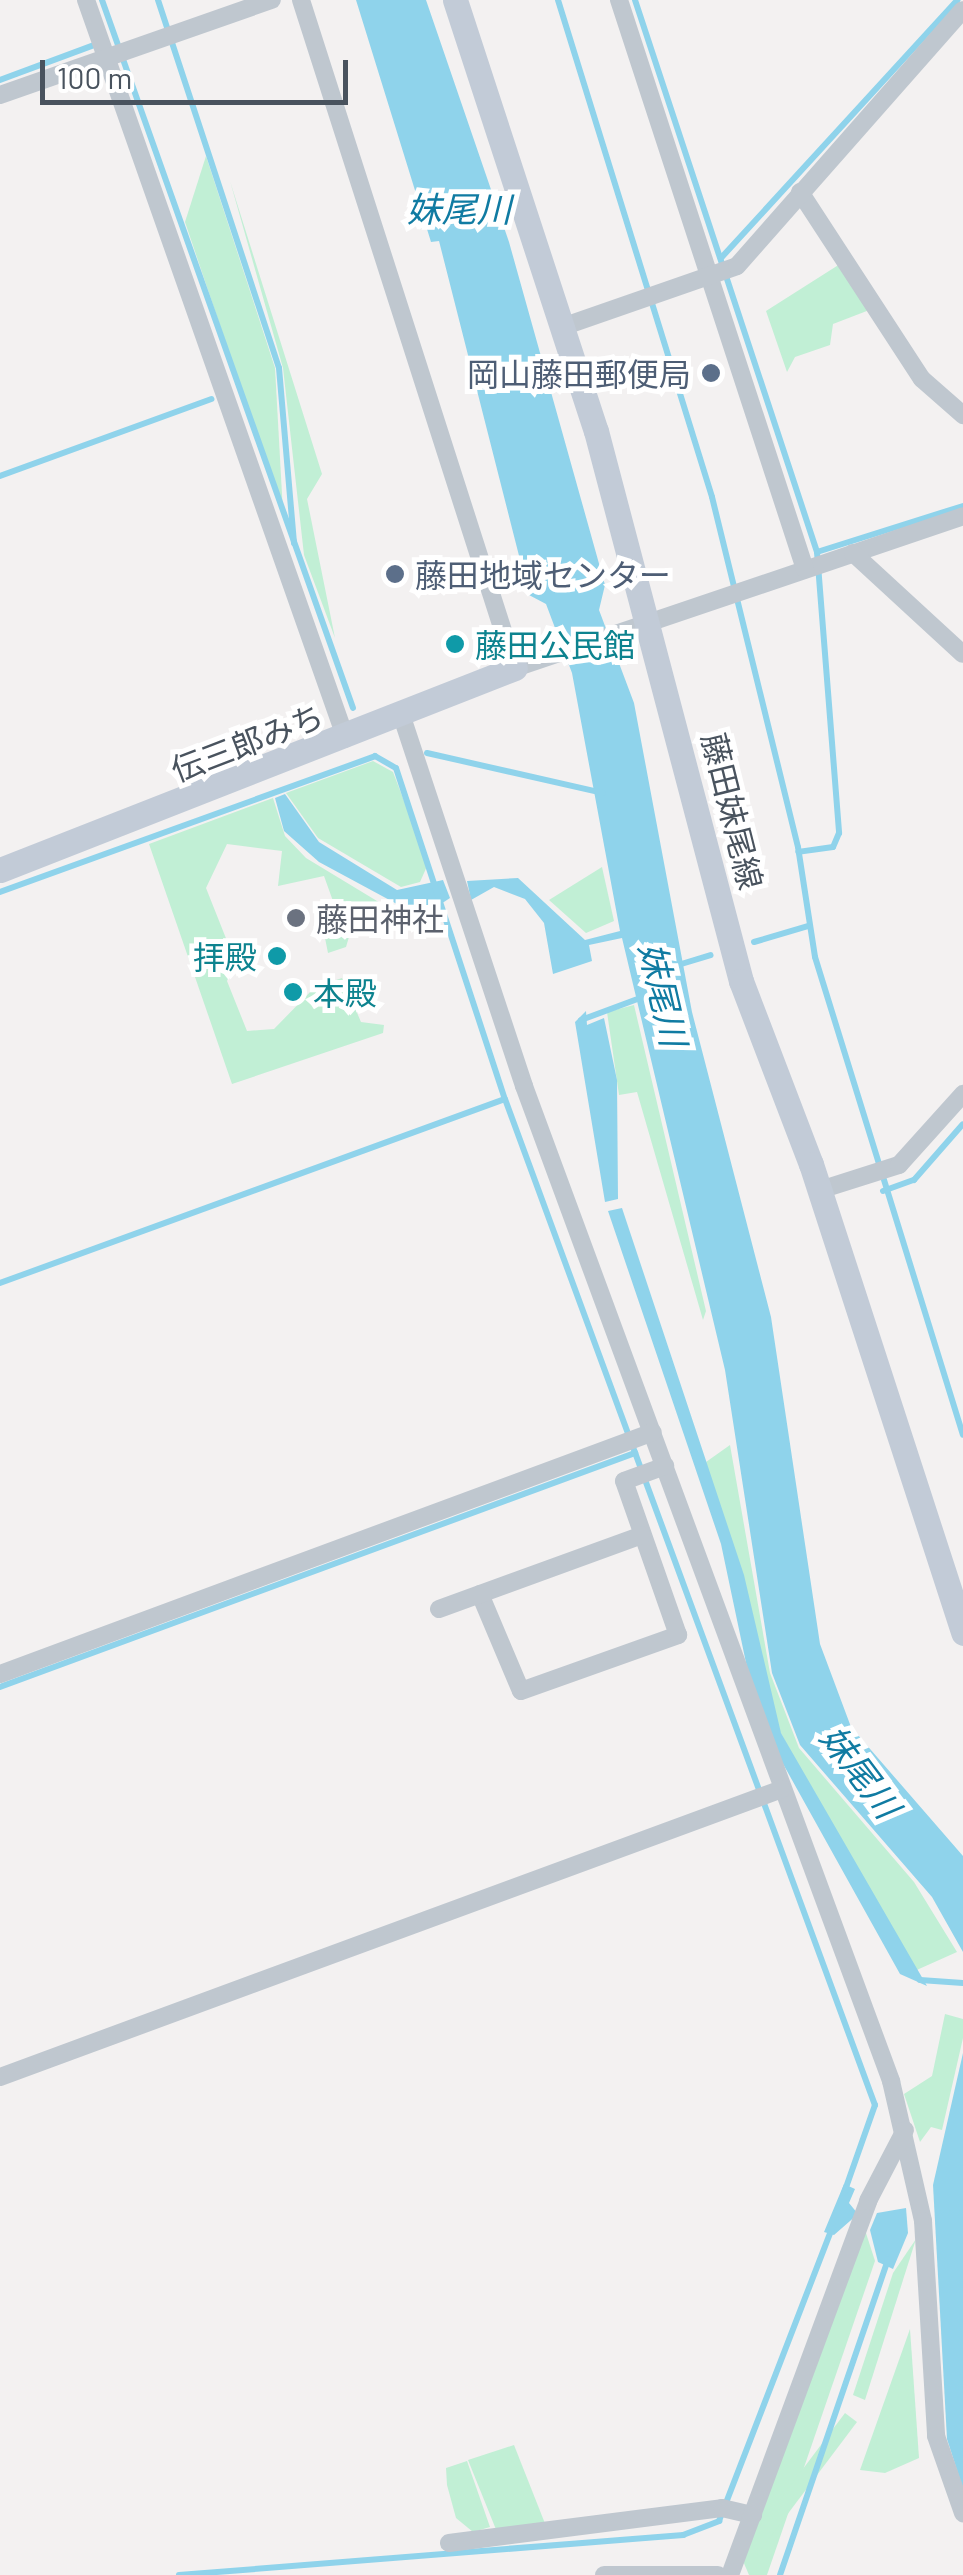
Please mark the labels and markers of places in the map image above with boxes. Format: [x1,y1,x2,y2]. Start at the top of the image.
place label: 岡山藤田郵便局 [467,354,691,392]
marker: 岡山藤田郵便局 [700,362,722,384]
place label: 藤田地域センター [415,555,671,593]
marker: 藤田地域センター [384,563,406,585]
place label: 藤田公民館 [475,625,635,663]
marker: 藤田公民館 [444,633,466,655]
place label: 藤田神社 [316,899,444,937]
marker: 藤田神社 [285,907,307,929]
place label: 拝殿 [193,937,257,975]
marker: 拝殿 [266,945,288,967]
place label: 本殿 [313,973,377,1011]
marker: 本殿 [282,981,304,1003]

